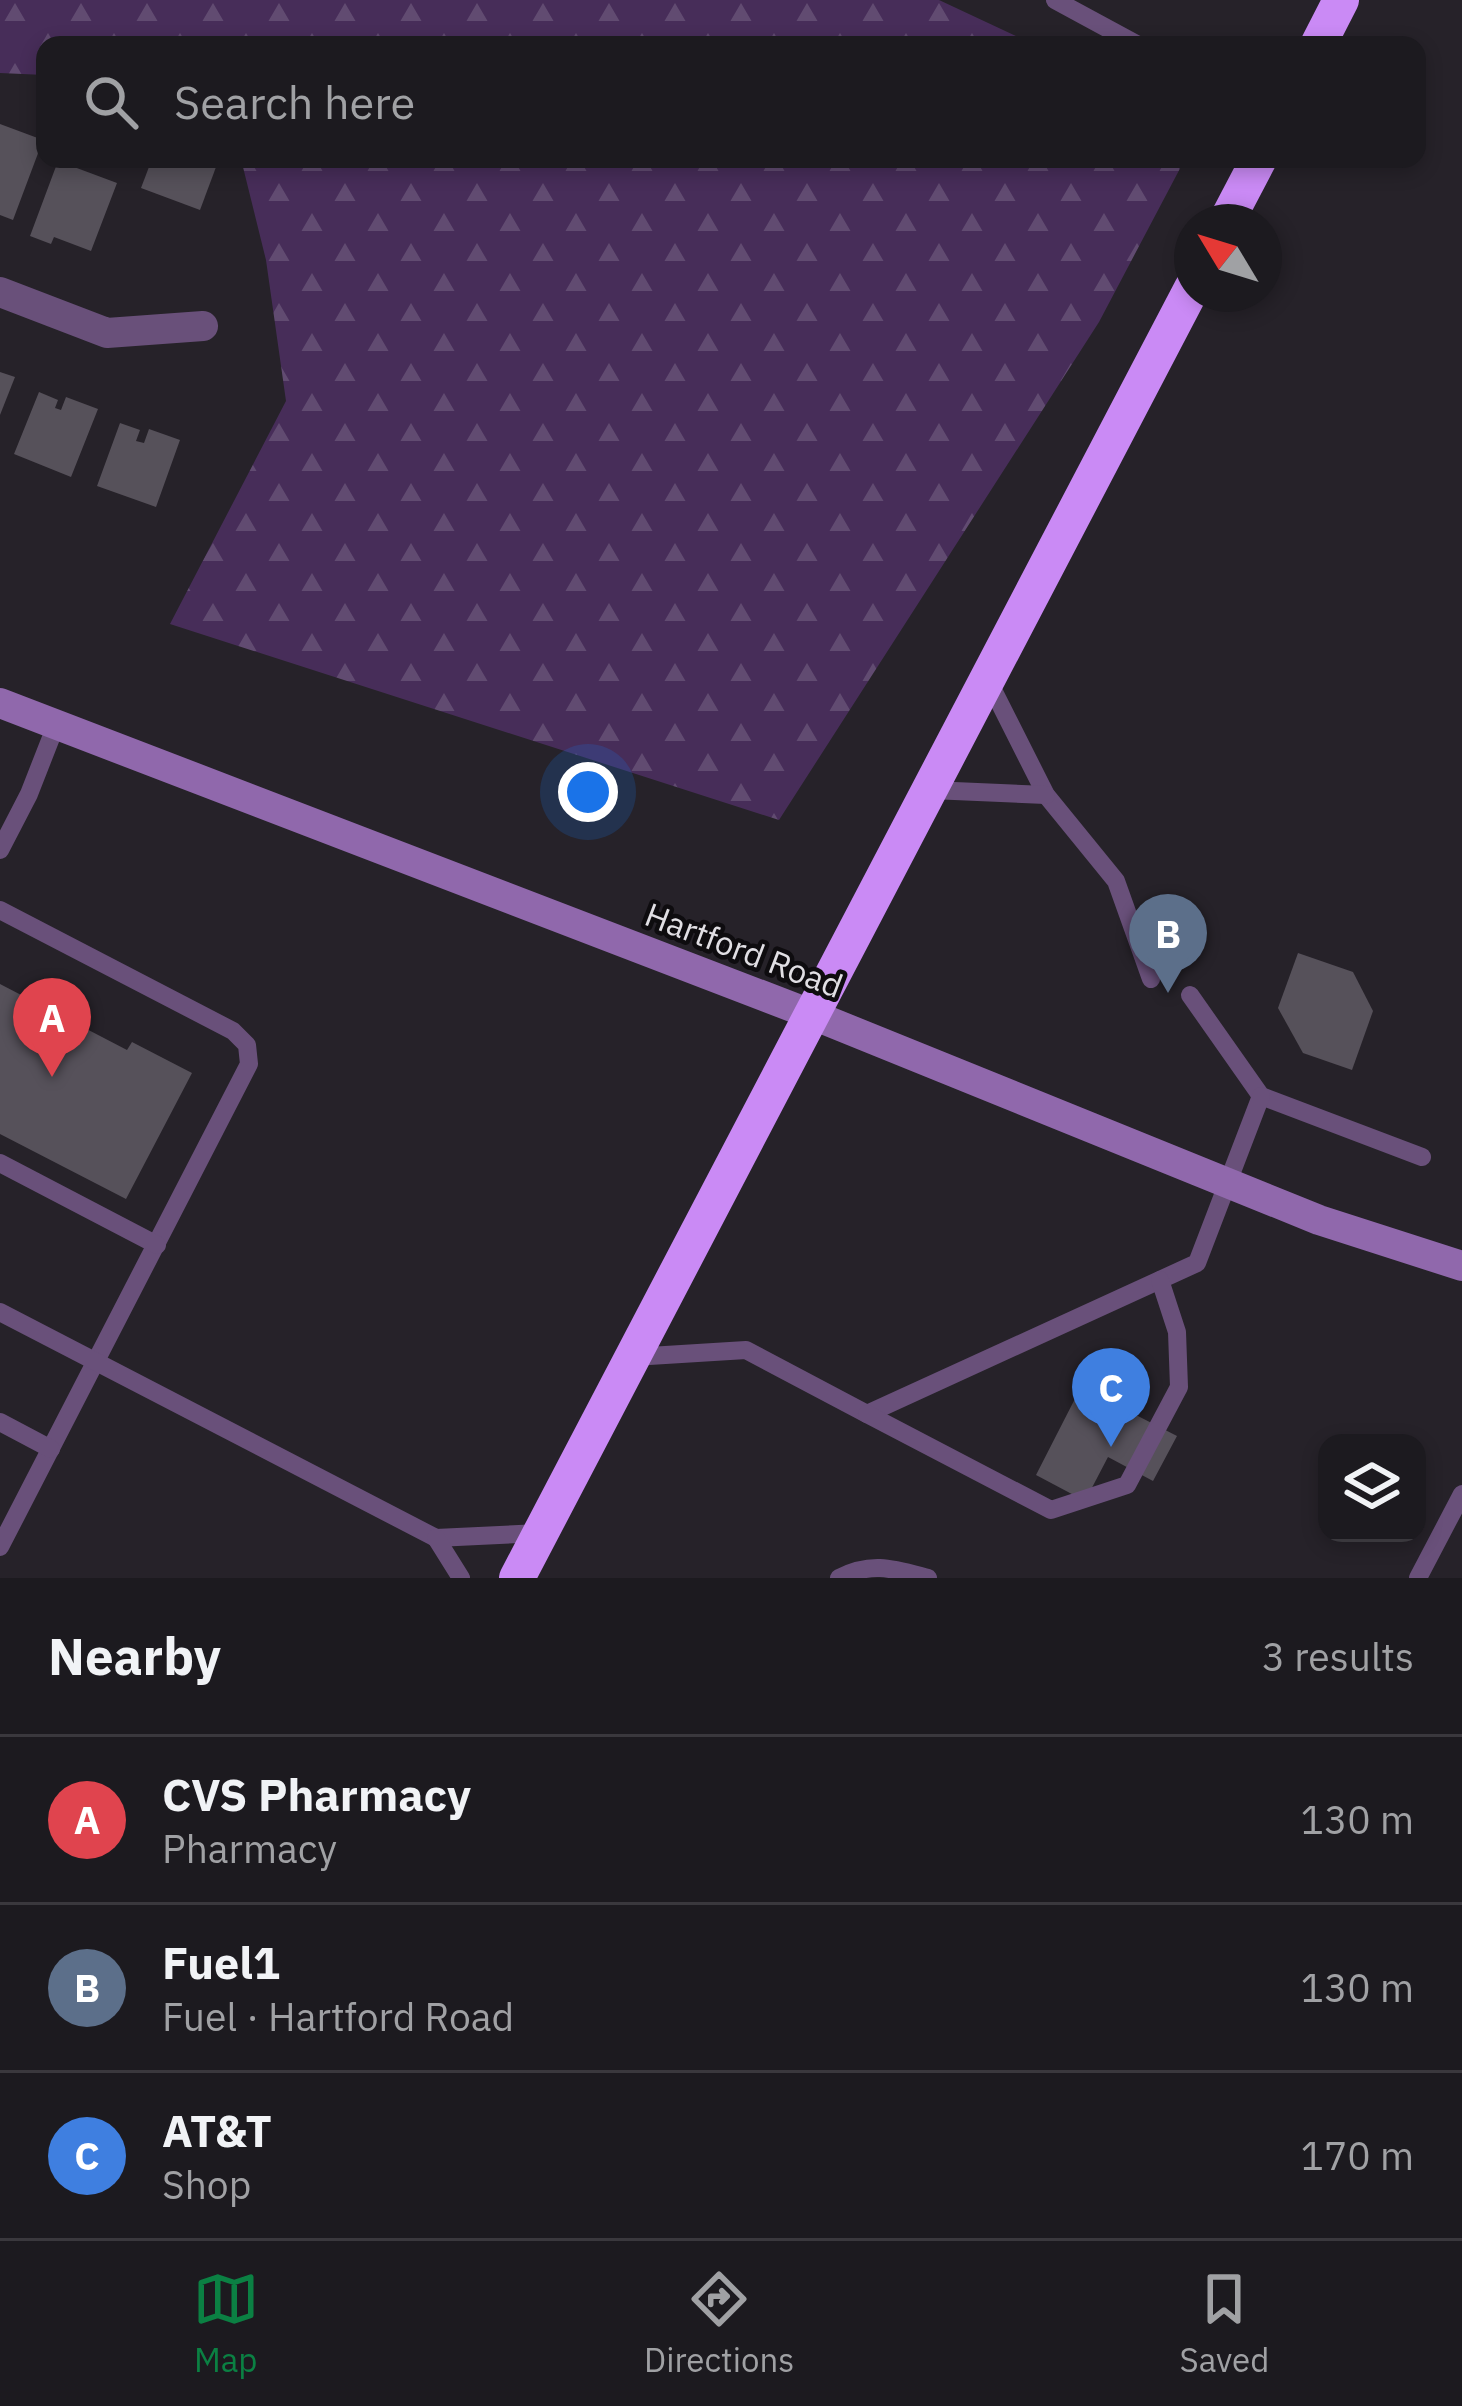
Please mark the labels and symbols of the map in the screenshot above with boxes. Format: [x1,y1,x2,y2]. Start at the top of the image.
north arrow [1174,204,1282,312]
your location [558,762,618,822]
street label: Hartford Road [639,892,849,1007]
pin: B [1129,894,1207,993]
pin: A [13,978,91,1077]
pin: C [1072,1348,1150,1447]

